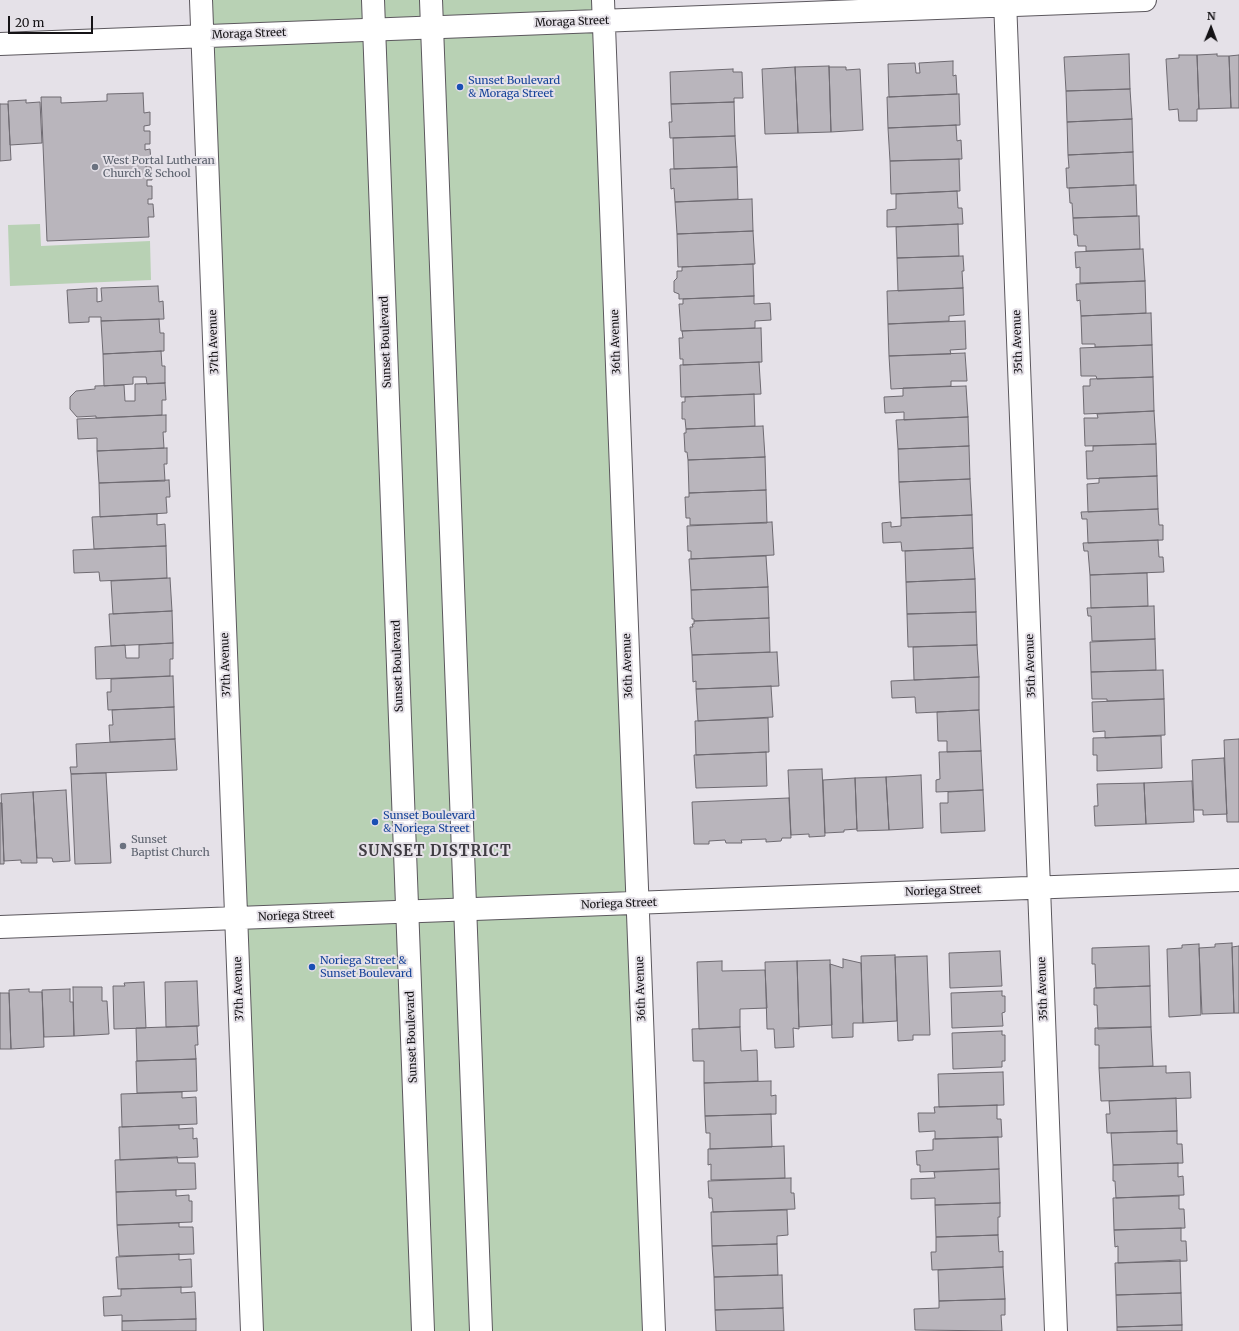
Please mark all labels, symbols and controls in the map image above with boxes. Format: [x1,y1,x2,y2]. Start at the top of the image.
scale bar [10,8,95,34]
north arrow [1191,8,1231,48]
text: N [1207,9,1216,23]
street label: Moraga Street [535,14,609,30]
text: 20 m [15,15,44,30]
street label: Moraga Street [212,26,286,42]
place label: Sunset Boulevard & Moraga Street [468,74,560,100]
marker: Sunset Boulevard & Moraga Street [455,82,465,92]
place label: West Portal Lutheran Church & School [103,154,215,180]
marker: West Portal Lutheran Church & School [90,162,100,172]
street label: Sunset Boulevard [378,296,394,388]
street label: 37th Avenue [206,309,222,375]
street label: 36th Avenue [608,309,624,375]
street label: 35th Avenue [1010,310,1026,374]
street label: Sunset Boulevard [390,620,406,712]
street label: 37th Avenue [218,632,234,698]
street label: 36th Avenue [620,633,636,699]
street label: 35th Avenue [1023,634,1039,698]
place label: Sunset Boulevard & Noriega Street [383,809,475,835]
marker: Sunset Boulevard & Noriega Street [370,817,380,827]
place label: Sunset Baptist Church [131,833,210,859]
marker: Sunset Baptist Church [118,841,128,851]
district label: SUNSET DISTRICT [358,843,512,861]
street label: Noriega Street [905,883,981,899]
street label: Noriega Street [581,896,657,912]
street label: Noriega Street [258,908,334,924]
place label: Noriega Street & Sunset Boulevard [320,954,412,980]
street label: 37th Avenue [231,956,247,1022]
street label: 36th Avenue [633,956,649,1022]
street label: 35th Avenue [1035,957,1051,1021]
marker: Noriega Street & Sunset Boulevard [307,962,317,972]
street label: Sunset Boulevard [404,991,420,1083]

